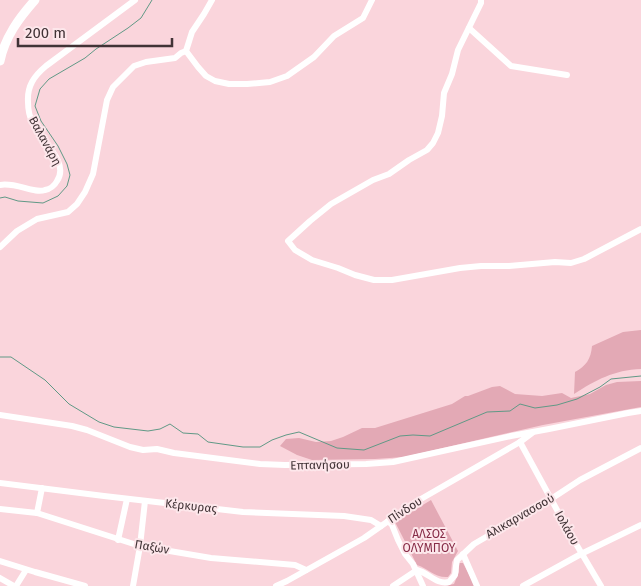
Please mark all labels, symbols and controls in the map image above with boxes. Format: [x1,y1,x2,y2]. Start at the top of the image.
scale bar [18,15,171,47]
text: 200 m [25,24,66,42]
street label: Βαλανάρη [26,114,64,168]
street label: Επτανήσου [290,457,350,473]
street label: Αλικαρνασσού [483,491,557,541]
street label: Πίνδου [385,494,425,526]
street label: Κέρκυρας [164,496,218,516]
street label: Ιολάου [552,508,582,548]
park label: ΑΛΣΟΣ ΟΛΥΜΠΟΥ [403,527,456,555]
street label: Παξών [134,537,171,557]

